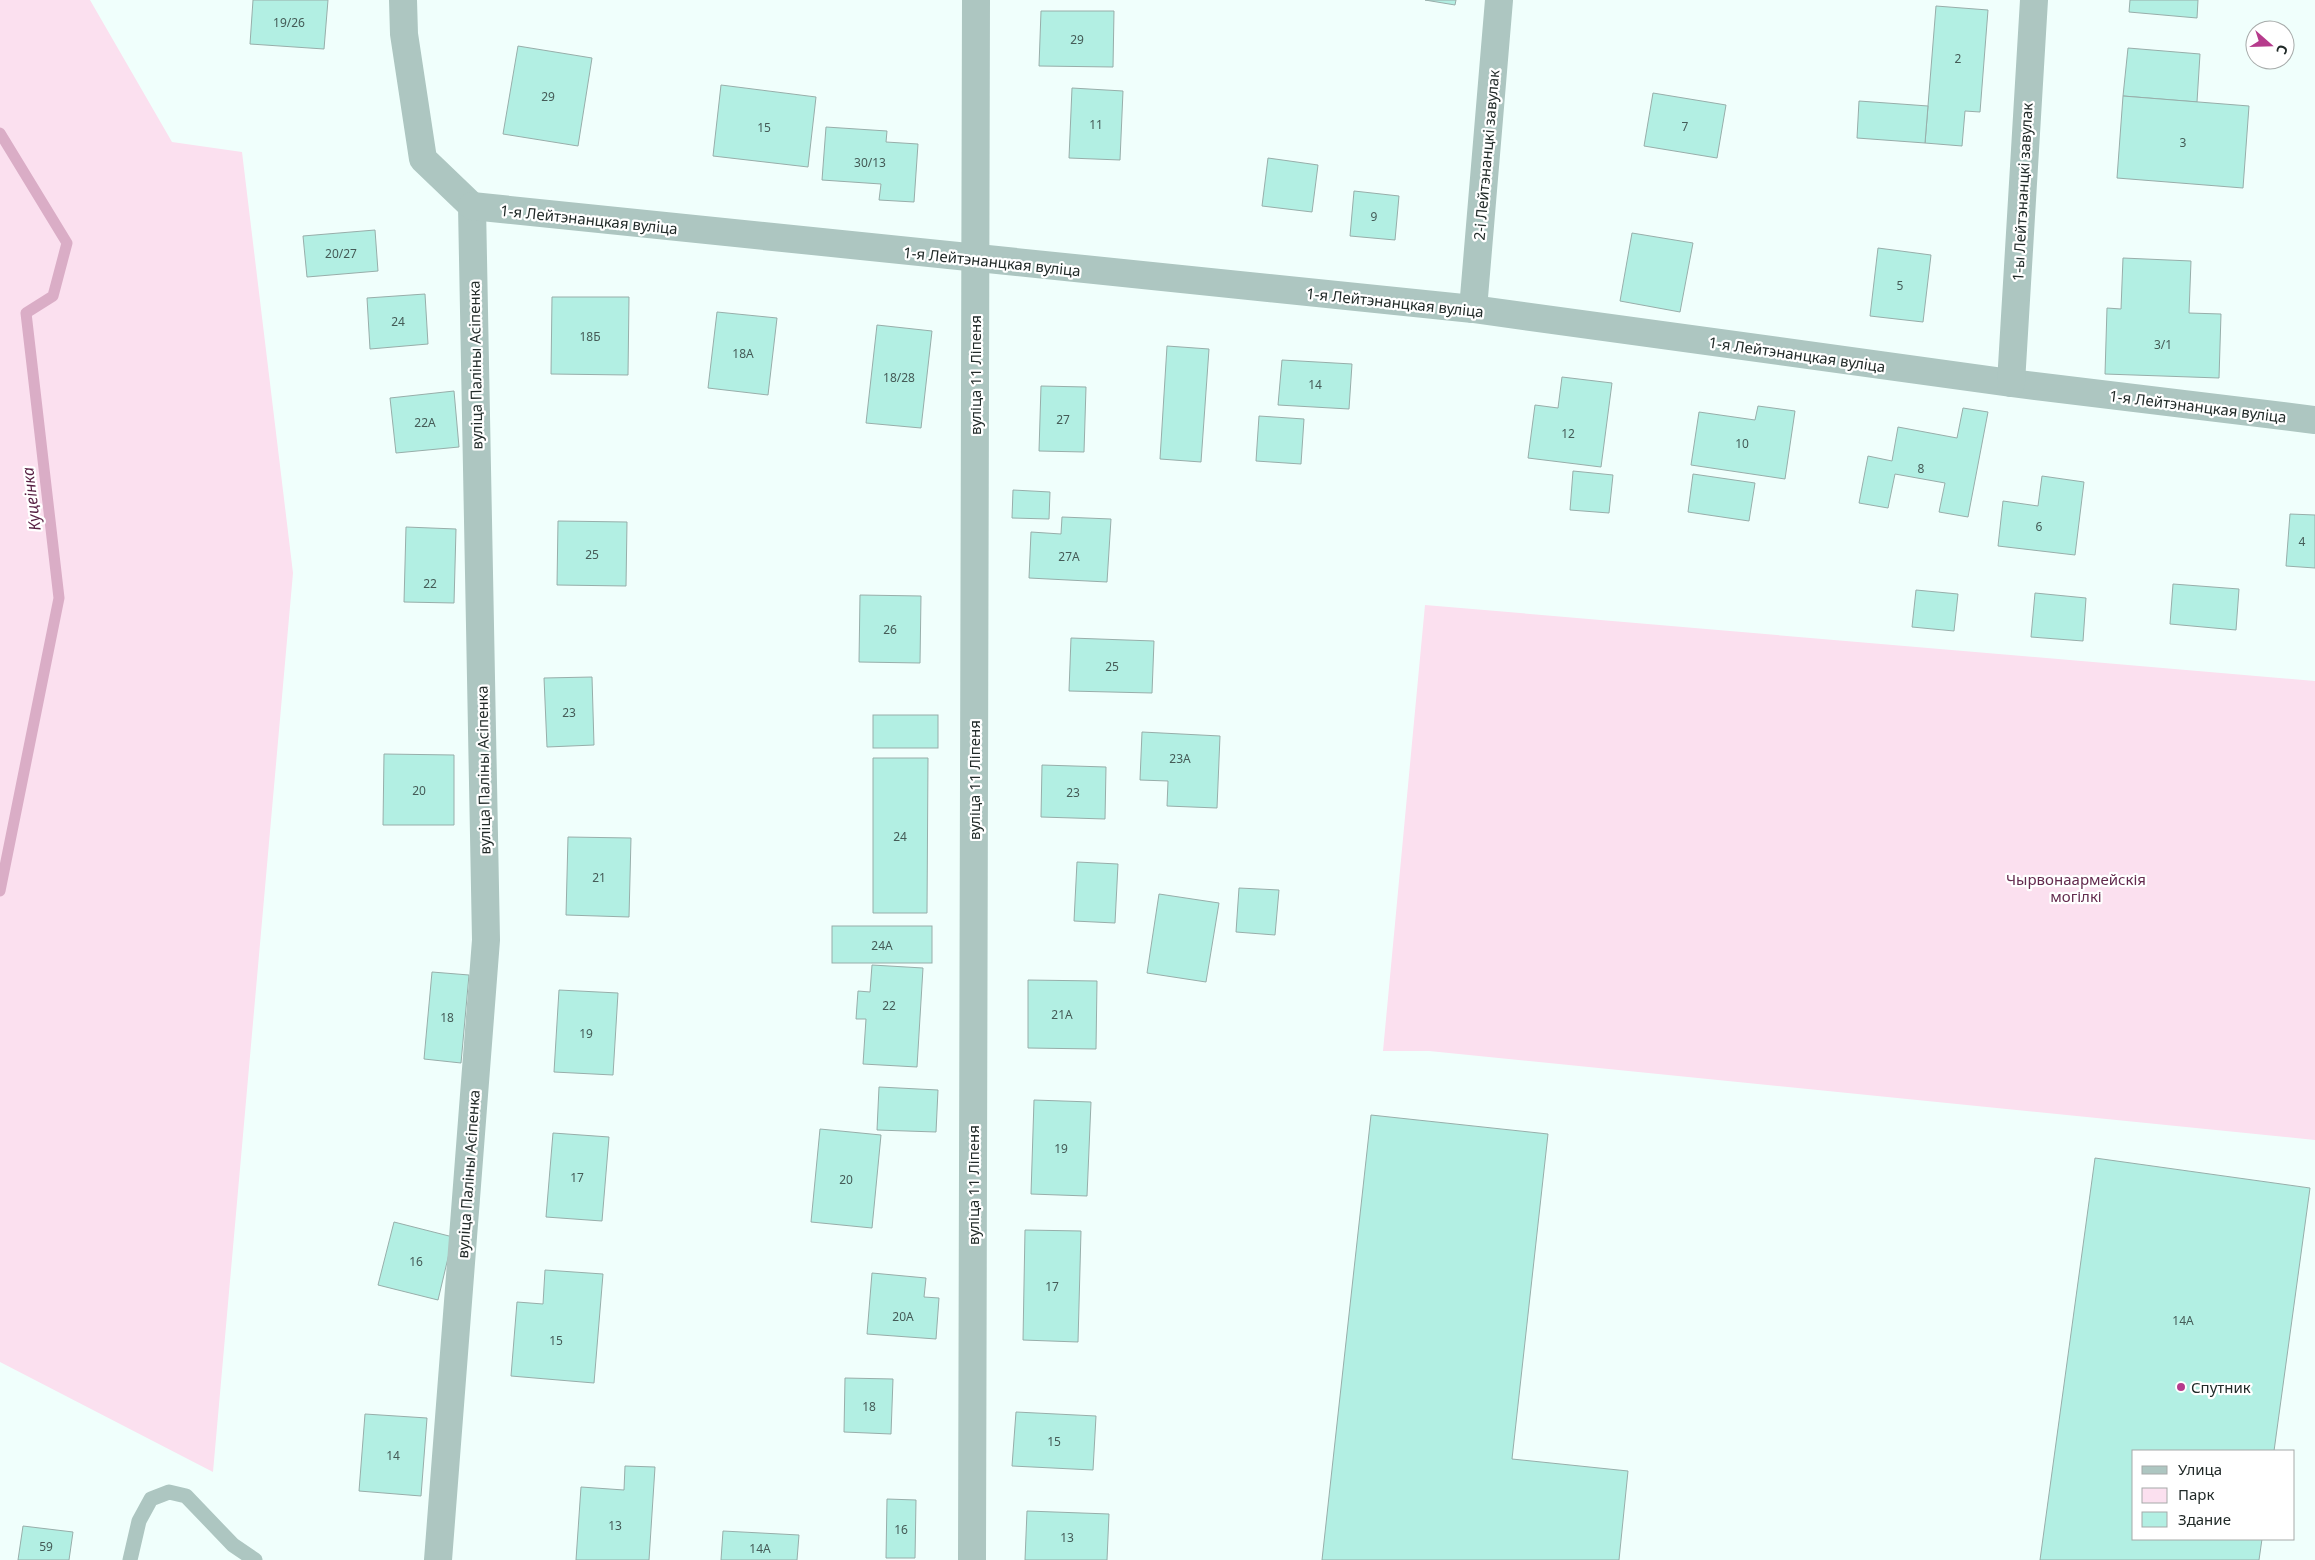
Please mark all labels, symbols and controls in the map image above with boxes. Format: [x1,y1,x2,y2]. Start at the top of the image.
house number: 19/26 [273,14,305,31]
north arrow [2245,20,2295,70]
house number: 29 [1070,31,1084,48]
text: С [2272,42,2293,57]
house number: 2 [1955,50,1962,67]
street label: 2-і Лейтэнанцкі завулак [1469,69,1503,241]
house number: 29 [541,88,555,105]
street label: 1-ы Лейтэнанцкі завулак [2007,102,2037,282]
house number: 11 [1089,116,1103,133]
house number: 7 [1682,118,1689,135]
house number: 15 [757,119,771,136]
house number: 3 [2180,134,2187,151]
house number: 30/13 [854,154,886,171]
street label: 1-я Лейтэнанцкая вуліца [499,200,679,238]
house number: 9 [1371,208,1378,225]
street label: 1-я Лейтэнанцкая вуліца [902,242,1082,280]
house number: 20/27 [325,245,357,262]
house number: 5 [1897,277,1904,294]
street label: вуліца Паліны Асіпенка [464,280,486,450]
street label: 1-я Лейтэнанцкая вуліца [1305,283,1485,321]
house number: 24 [391,313,405,330]
street label: вуліца 11 Ліпеня [965,315,985,435]
house number: 18Б [579,328,601,345]
street label: 1-я Лейтэнанцкая вуліца [1707,332,1887,376]
house number: 3/1 [2154,336,2172,353]
house number: 18А [732,345,754,362]
house number: 18/28 [883,369,915,386]
house number: 14 [1308,376,1322,393]
street label: 1-я Лейтэнанцкая вуліца [2108,385,2288,427]
house number: 27 [1056,411,1070,428]
house number: 22А [414,414,436,431]
house number: 12 [1561,425,1575,442]
house number: 10 [1735,435,1749,452]
house number: 8 [1918,460,1925,477]
water label: Куцеінка [16,466,46,532]
house number: 6 [2036,518,2043,535]
house number: 4 [2299,533,2306,550]
house number: 25 [585,546,599,563]
house number: 27А [1058,548,1080,565]
house number: 22 [423,575,437,592]
house number: 26 [883,621,897,638]
house number: 25 [1105,658,1119,675]
street label: вуліца Паліны Асіпенка [472,685,494,855]
house number: 23 [562,704,576,721]
street label: вуліца 11 Ліпеня [964,720,984,840]
house number: 23А [1169,750,1191,767]
house number: 20 [412,782,426,799]
house number: 23 [1066,784,1080,801]
house number: 24 [893,828,907,845]
house number: 21 [592,869,606,886]
park label: Чырвонаармейскія могілкі [2006,869,2146,906]
house number: 24А [871,937,893,954]
house number: 22 [882,997,896,1014]
house number: 21А [1051,1006,1073,1023]
house number: 18 [440,1009,454,1026]
house number: 19 [579,1025,593,1042]
street label: вуліца Паліны Асіпенка [452,1089,484,1259]
street label: вуліца 11 Ліпеня [963,1125,983,1245]
house number: 19 [1054,1140,1068,1157]
house number: 17 [570,1169,584,1186]
house number: 20 [839,1171,853,1188]
house number: 16 [409,1253,423,1270]
house number: 17 [1045,1278,1059,1295]
house number: 20А [892,1308,914,1325]
house number: 14А [2172,1312,2194,1329]
house number: 15 [549,1332,563,1349]
place label: Спутник [2191,1377,2251,1397]
marker: Спутник [2175,1381,2187,1393]
house number: 18 [862,1398,876,1415]
house number: 15 [1047,1433,1061,1450]
house number: 14 [386,1447,400,1464]
legend [2132,1450,2295,1540]
text: Улица [2178,1459,2222,1479]
text: Парк [2178,1484,2214,1504]
text: Здание [2178,1509,2231,1529]
house number: 13 [608,1517,622,1534]
house number: 16 [894,1521,908,1538]
house number: 13 [1060,1529,1074,1546]
house number: 59 [39,1538,53,1555]
house number: 14А [749,1540,771,1557]

